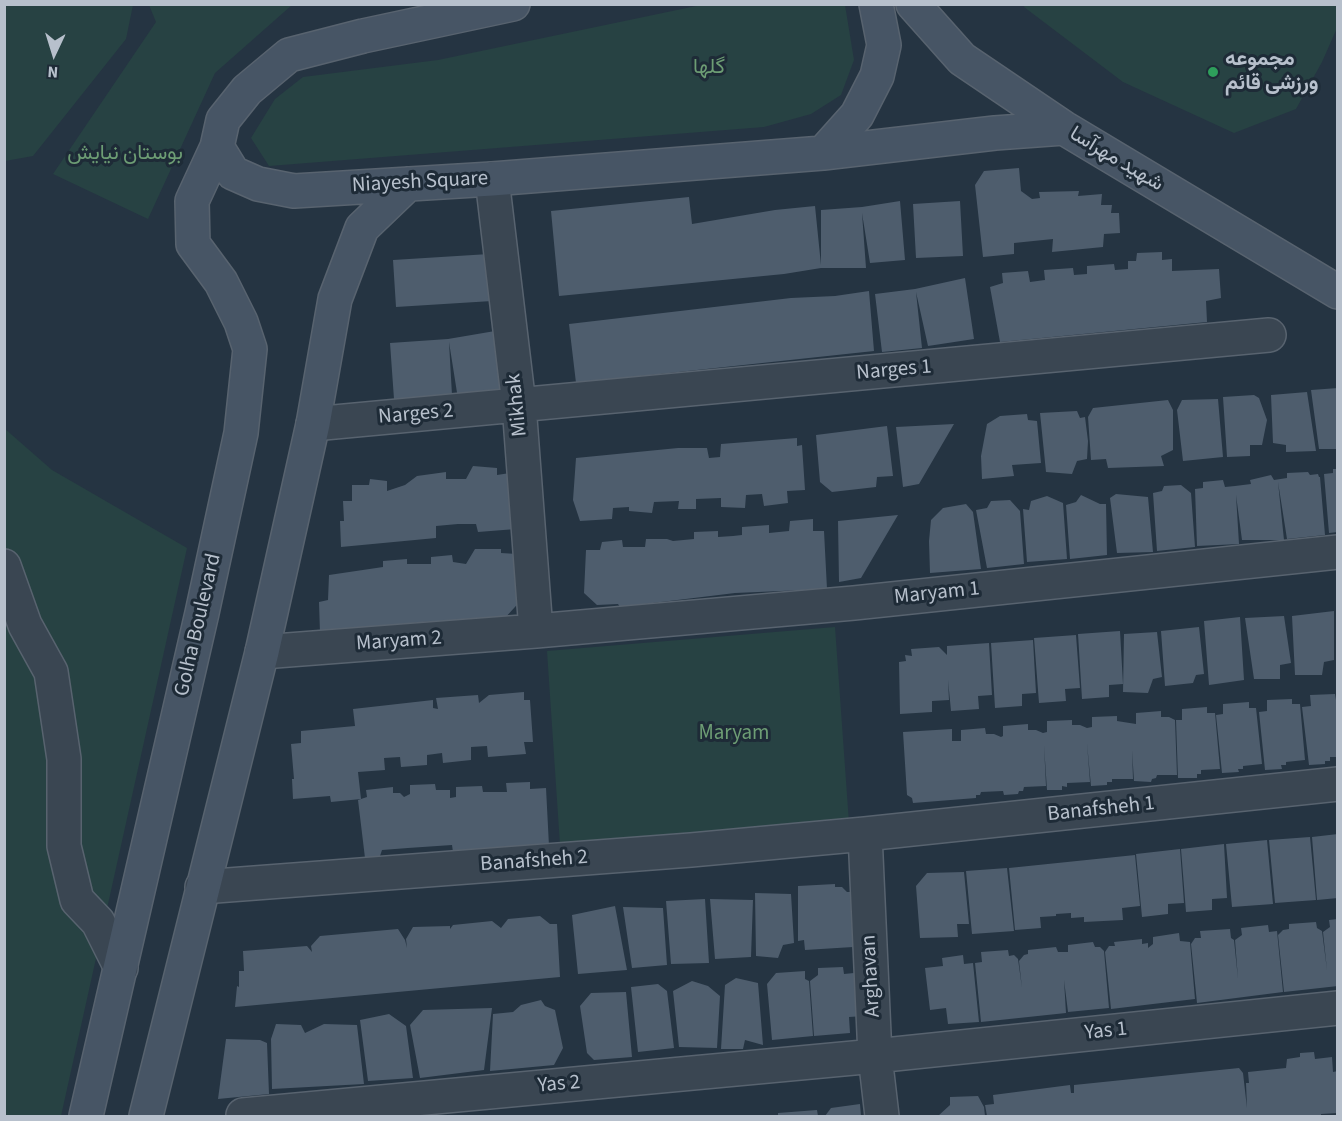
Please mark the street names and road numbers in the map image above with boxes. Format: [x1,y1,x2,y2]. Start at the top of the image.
street label: شهید مهرآسا [1064,122,1168,198]
street label: Niayesh Square [351,167,489,199]
street label: Narges 1 [855,355,933,387]
street label: Mikhak [502,372,534,438]
street label: Narges 2 [377,399,455,431]
street label: Golha Boulevard [170,551,228,699]
street label: Maryam 1 [893,577,981,611]
street label: Maryam 2 [355,626,443,658]
street label: Banafsheh 1 [1046,792,1156,828]
street label: Banafsheh 2 [479,846,589,878]
street label: Arghavan [857,934,887,1018]
street label: Yas 1 [1083,1017,1129,1047]
street label: Yas 2 [537,1071,581,1099]

